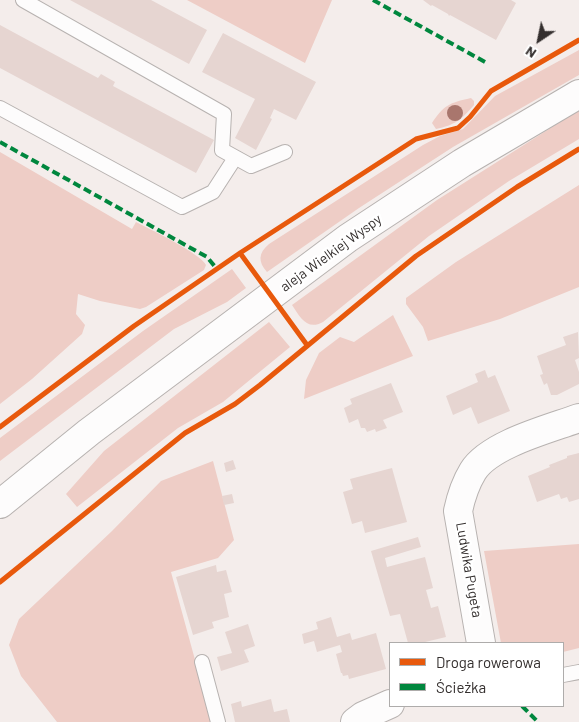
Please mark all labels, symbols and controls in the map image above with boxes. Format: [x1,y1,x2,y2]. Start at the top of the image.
north arrow [514,15,564,65]
text: N [522,43,539,63]
street label: aleja Wielkiej Wyspy [277,211,385,295]
street label: Ludwika Pugeta [452,521,486,619]
legend [389,642,564,707]
text: Droga rowerowa [436,653,541,671]
text: Ścieżka [436,678,486,696]

